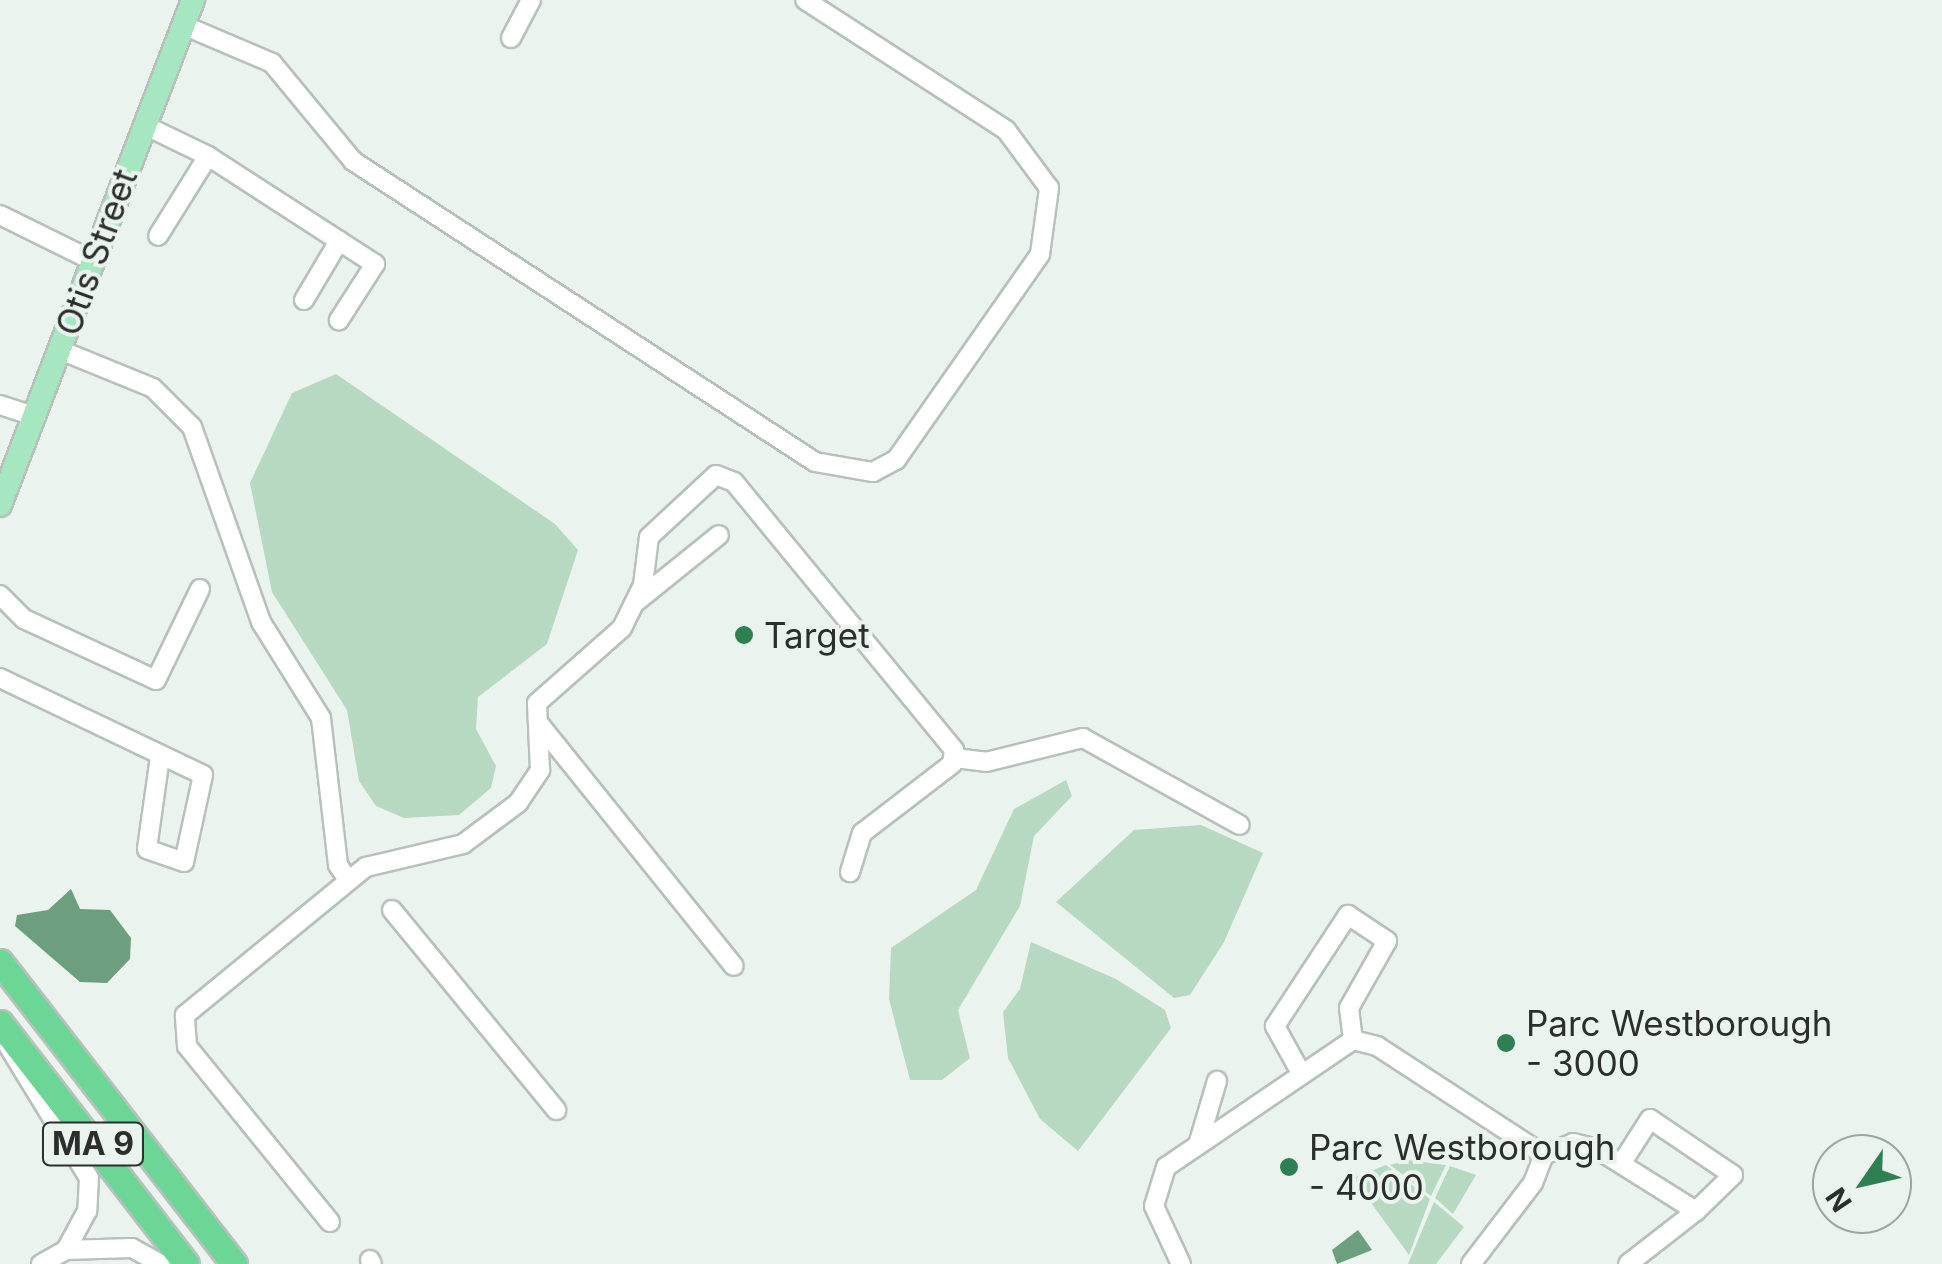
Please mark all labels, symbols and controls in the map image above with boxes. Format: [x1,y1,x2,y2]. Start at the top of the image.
street label: Otis Street [47,163,145,341]
place label: Target [764,614,870,656]
marker: Target [733,624,755,646]
place label: Parc Westborough - 3000 [1526,1002,1832,1084]
marker: Parc Westborough - 3000 [1495,1032,1517,1054]
road number: MA 9 [41,1117,146,1171]
place label: Parc Westborough - 4000 [1309,1126,1615,1208]
north arrow [1812,1134,1912,1234]
marker: Parc Westborough - 4000 [1278,1156,1300,1178]
text: N [1819,1181,1859,1218]

